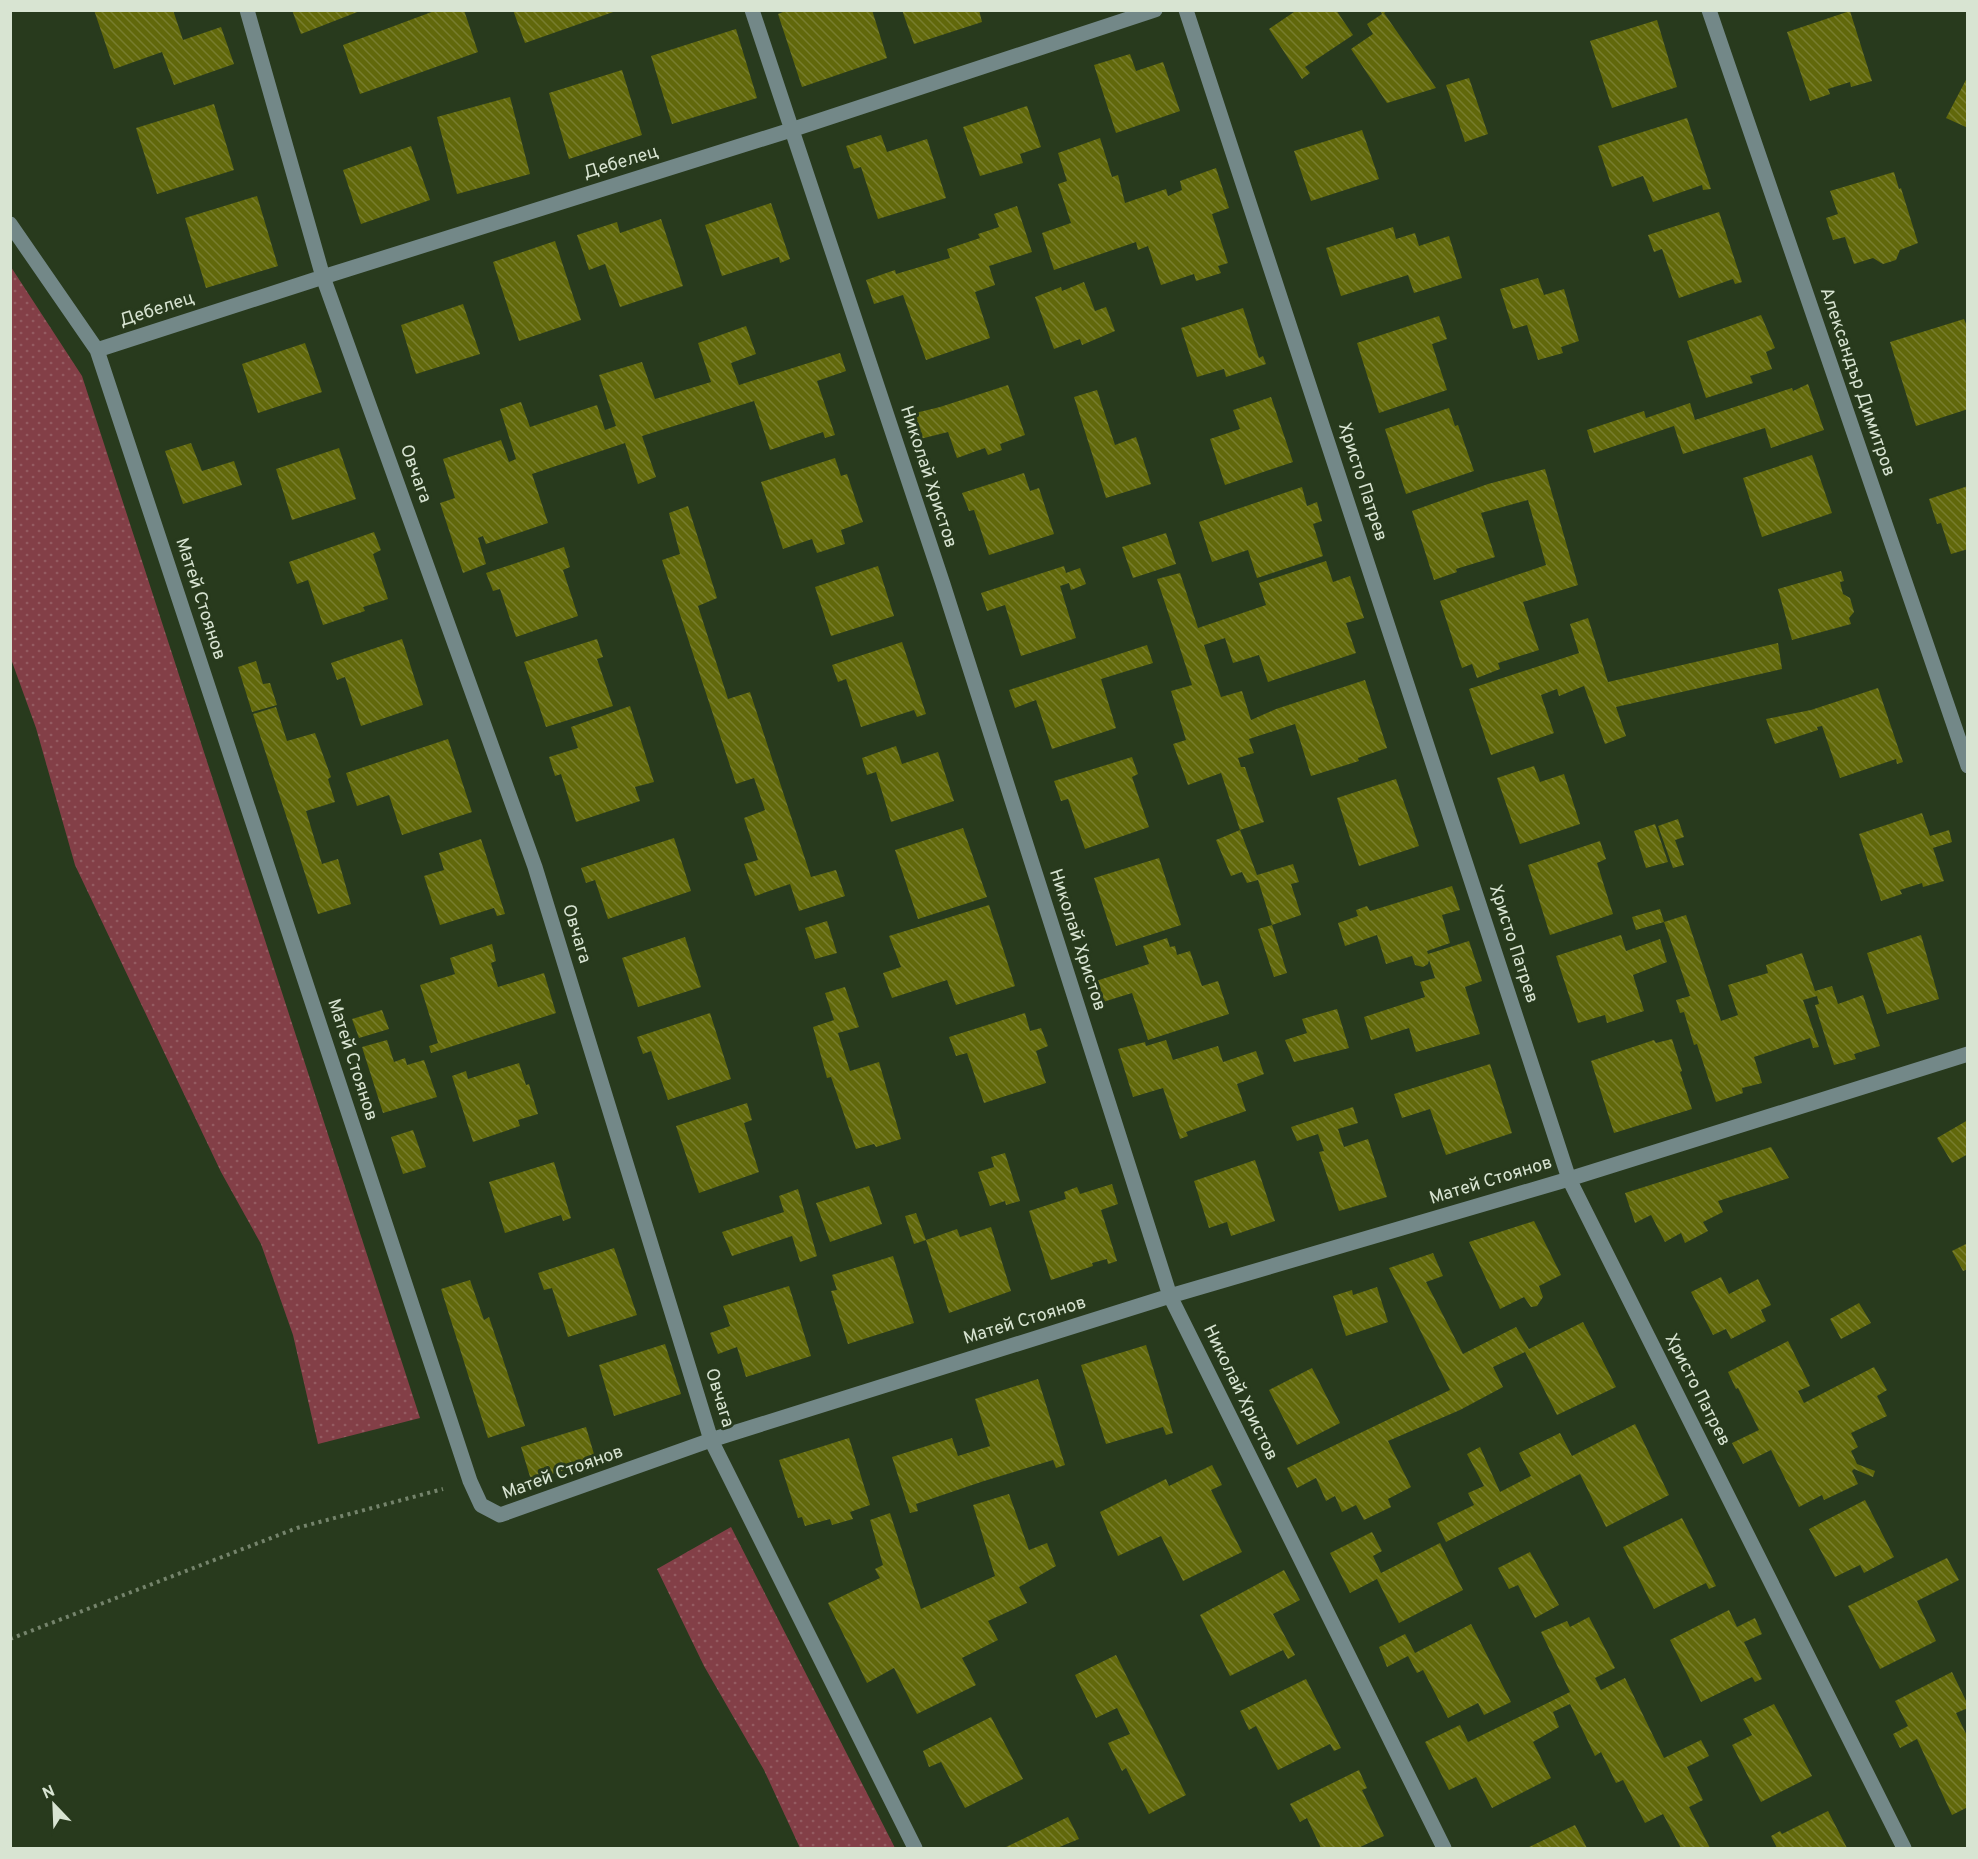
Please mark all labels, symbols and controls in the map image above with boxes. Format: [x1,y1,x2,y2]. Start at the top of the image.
street label: Дебелец [581,141,661,185]
street label: Александър Димитров [1814,285,1900,479]
street label: Дебелец [117,287,197,333]
street label: Николай Христов [894,403,962,551]
street label: Христо Патрев [1332,420,1392,544]
street label: Овчага [394,442,436,506]
street label: Матей Стоянов [169,535,231,663]
street label: Николай Христов [1043,866,1111,1014]
street label: Христо Патрев [1483,882,1543,1006]
street label: Овчага [556,902,596,966]
street label: Матей Стоянов [321,996,383,1124]
street label: Матей Стоянов [1427,1151,1555,1211]
street label: Матей Стоянов [961,1291,1089,1351]
street label: Николай Христов [1197,1321,1283,1465]
street label: Христо Патрев [1659,1330,1735,1450]
street label: Овчага [699,1366,739,1430]
street label: Матей Стоянов [499,1440,627,1506]
north arrow [24,1775,84,1835]
text: N [40,1782,58,1804]

